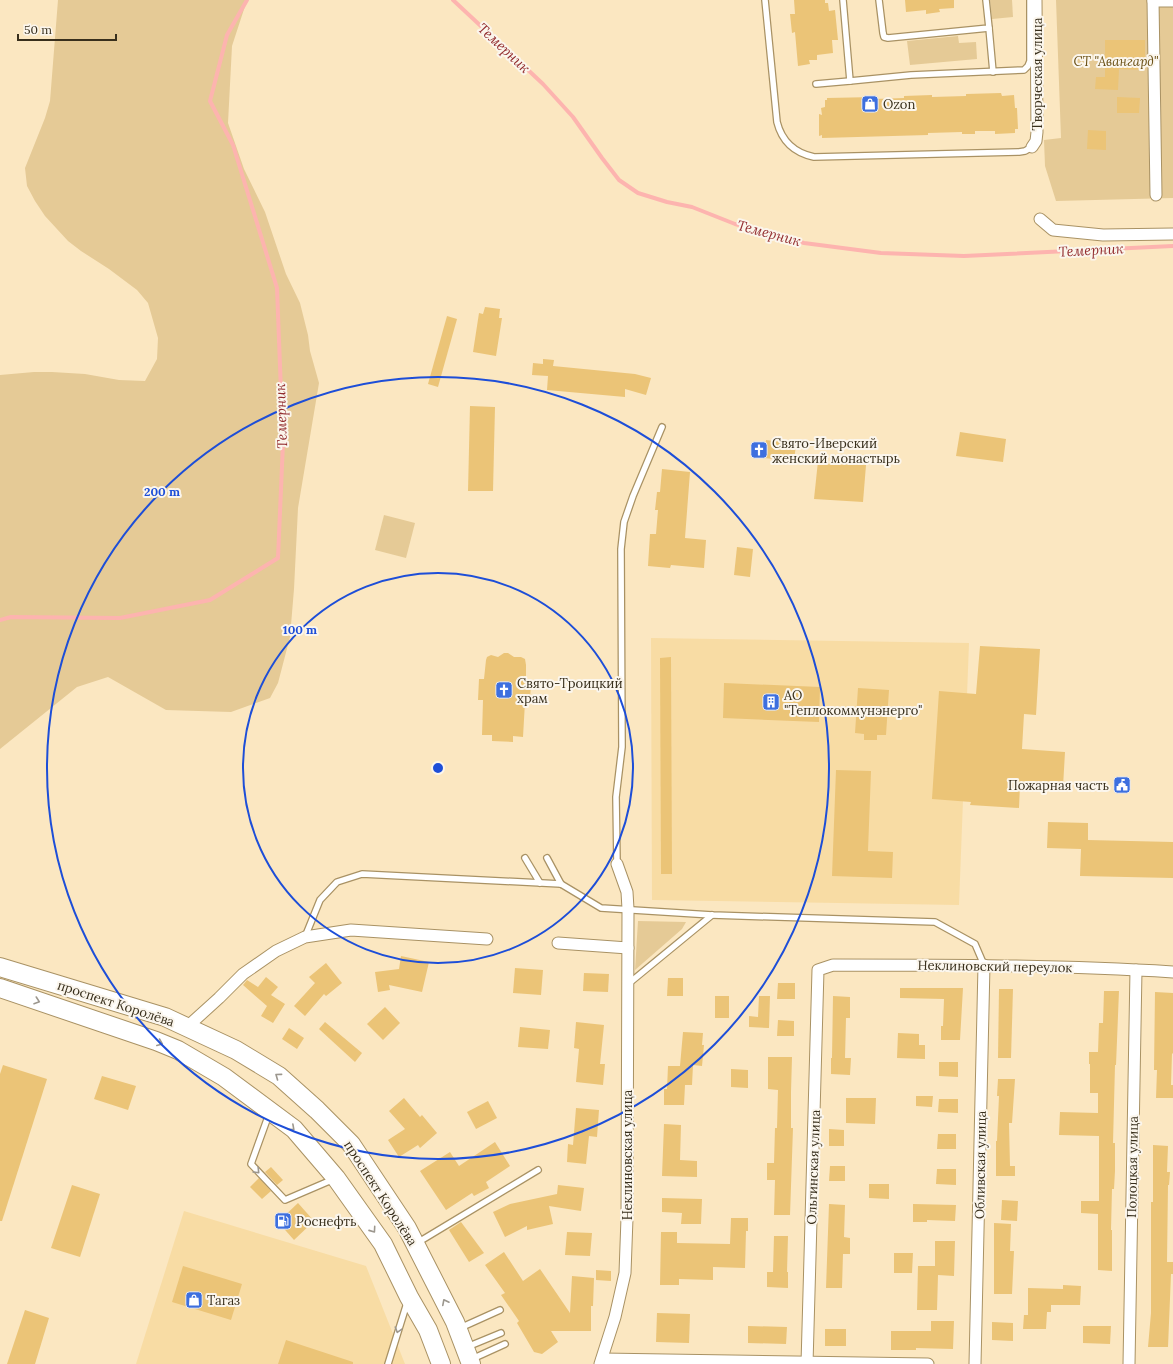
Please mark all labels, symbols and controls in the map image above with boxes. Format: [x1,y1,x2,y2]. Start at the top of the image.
scale bar [18,16,116,42]
street label: Творческая улица [1029,17,1046,130]
water label: Темерник [474,19,534,77]
text: 50 m [24,22,52,37]
park label: СТ "Авангард" [1074,53,1159,70]
shop icon: Ozon [860,94,880,114]
place label: Ozon [883,96,915,113]
water label: Темерник [735,216,803,250]
water label: Темерник [1058,239,1124,261]
water label: Темерник [271,383,291,449]
place label: Свято-Иверский женский монастырь [772,435,901,467]
church icon: Свято-Иверский женский монастырь [749,440,769,460]
text: 200 m [144,484,180,499]
text: 100 m [283,622,317,637]
place label: Свято-Троицкий храм [517,675,623,707]
church icon: Свято-Троицкий храм [494,680,514,700]
place label: АО "Теплокоммунэнерго" [783,687,923,719]
building icon: АО "Теплокоммунэнерго" [761,692,781,712]
centre of rings [431,761,445,775]
public building icon: Пожарная часть [1112,775,1132,795]
place label: Пожарная часть [1008,777,1109,794]
street label: Неклиновский переулок [917,957,1073,976]
street label: проспект Королёва [55,977,177,1031]
one-way arrow [33,996,40,1005]
one-way arrow [156,1038,163,1046]
one-way arrow [276,1074,283,1081]
street label: Неклиновская улица [619,1089,636,1220]
street label: Ольгинская улица [803,1109,824,1225]
street label: Обливская улица [971,1110,990,1219]
street label: Полоцкая улица [1123,1116,1142,1218]
one-way arrow [287,1124,295,1131]
street label: проспект Королёва [340,1137,421,1249]
one-way arrow [253,1166,260,1174]
fuel station icon: Роснефть [273,1211,293,1231]
place label: Роснефть [296,1213,357,1230]
one-way arrow [368,1225,375,1232]
shop icon: Тагаз [184,1290,204,1310]
place label: Тагаз [207,1292,240,1309]
one-way arrow [442,1299,450,1307]
one-way arrow [394,1327,403,1334]

